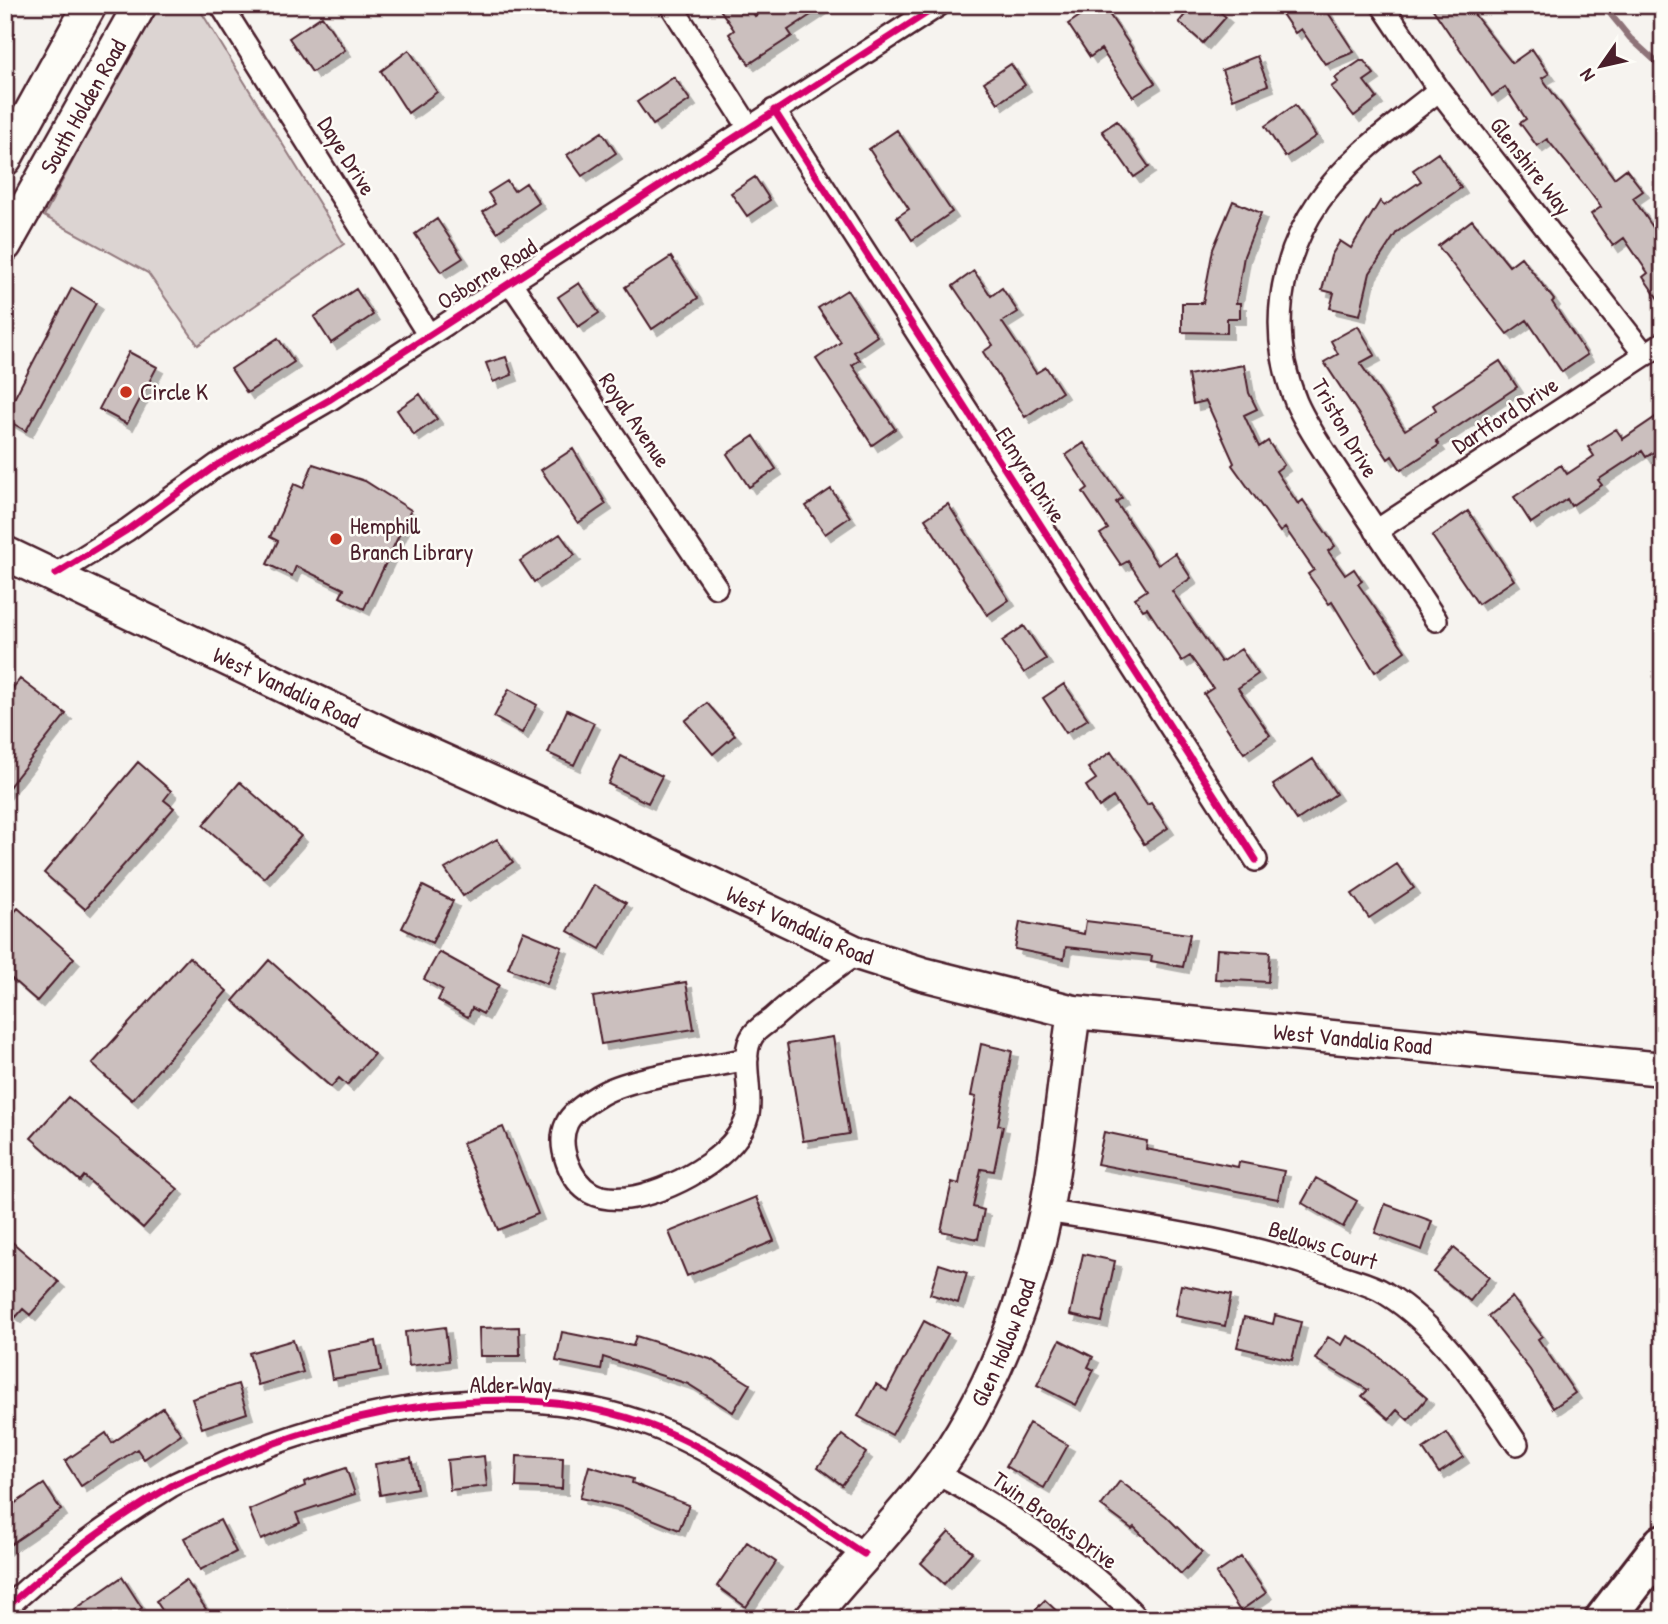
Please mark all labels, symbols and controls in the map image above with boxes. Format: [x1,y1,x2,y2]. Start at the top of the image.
north arrow [1566,32,1636,102]
street label: South Holden Road [32,33,133,179]
text: N [1573,64,1601,87]
street label: Daye Drive [311,110,384,201]
street label: Glenshire Way [1483,110,1580,221]
street label: Osborne Road [431,231,542,316]
street label: Royal Avenue [592,366,679,473]
street label: Dartford Drive [1446,369,1564,460]
street label: Triston Drive [1305,372,1386,483]
place label: Circle K [140,376,208,407]
marker: Circle K [118,384,134,400]
street label: Elmyra Drive [989,421,1074,529]
place label: Hemphill Branch Library [350,510,474,567]
marker: Hemphill Branch Library [328,531,344,547]
street label: West Vandalia Road [208,639,365,735]
street label: West Vandalia Road [721,877,877,972]
street label: West Vandalia Road [1272,1015,1433,1062]
street label: Bellows Court [1265,1212,1383,1277]
street label: Glen Hollow Road [963,1275,1042,1412]
street label: Alder Way [470,1369,553,1400]
street label: Twin Brooks Drive [986,1463,1124,1576]

